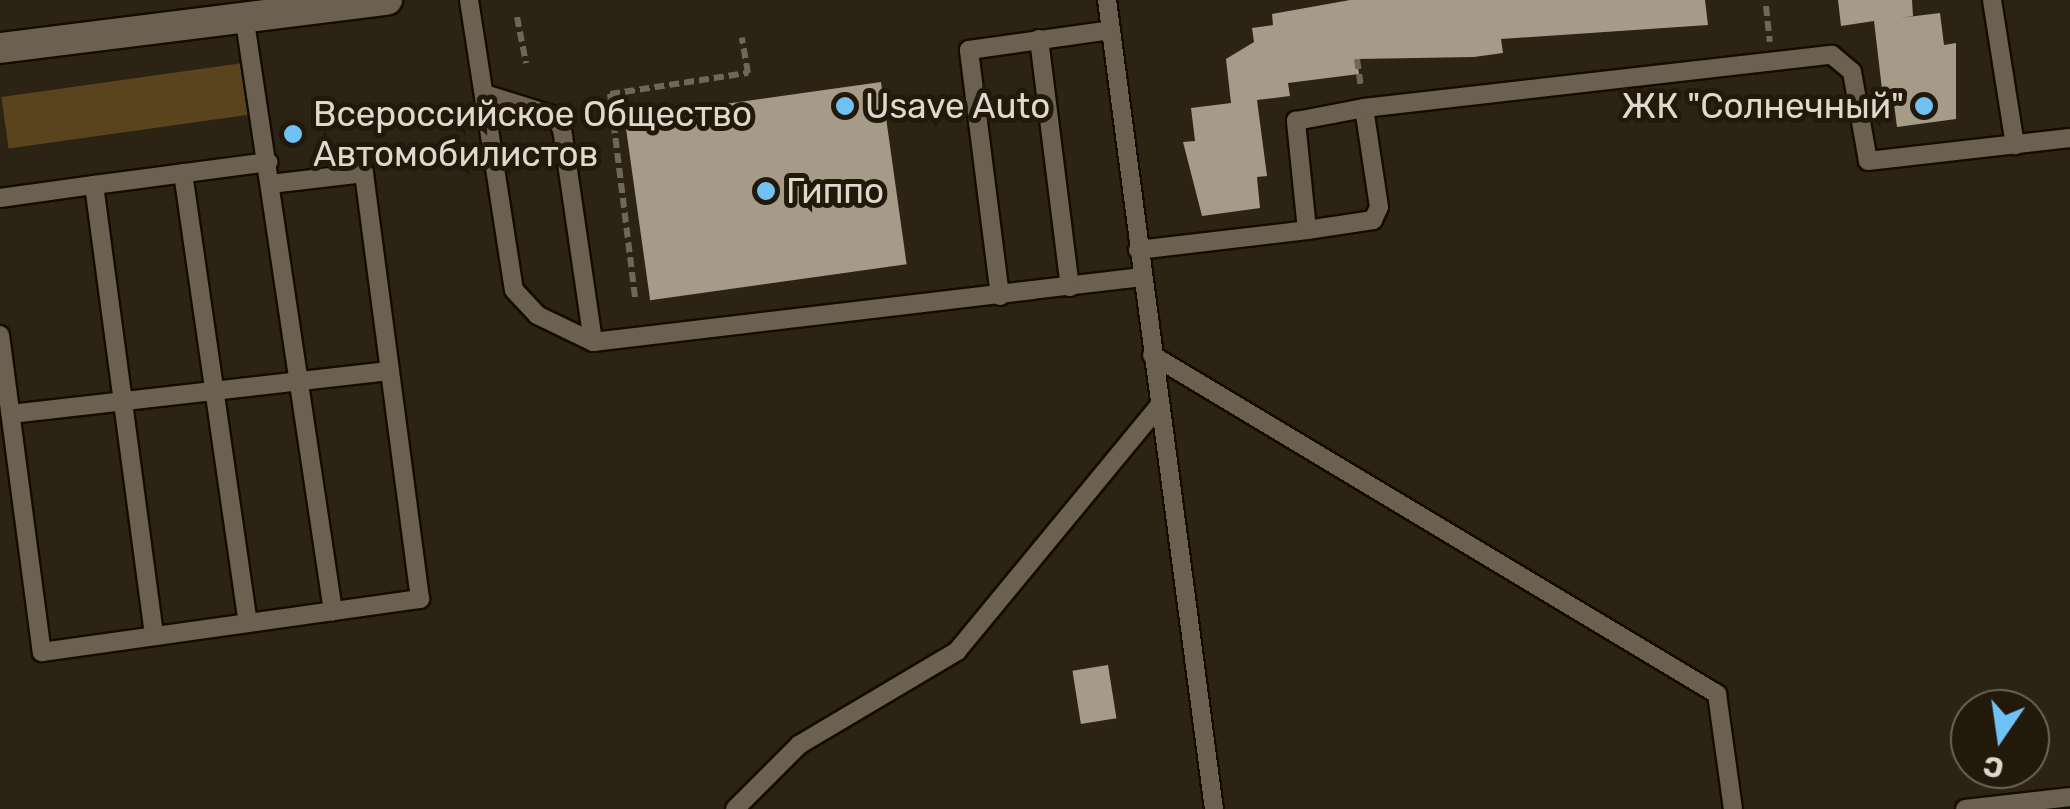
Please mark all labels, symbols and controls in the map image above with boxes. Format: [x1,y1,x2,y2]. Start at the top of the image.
place label: Usave Auto [865,85,1051,127]
place label: ЖК "Солнечный" [1621,85,1904,127]
place label: Всероссийское Общество Автомобилистов [313,93,752,175]
marker: Usave Auto [834,95,856,117]
marker: ЖК "Солнечный" [1913,95,1935,117]
marker: Всероссийское Общество Автомобилистов [282,123,304,145]
place label: Гиппо [786,170,884,212]
marker: Гиппо [755,180,777,202]
north arrow [1950,689,2050,789]
text: С [1980,748,2007,785]

